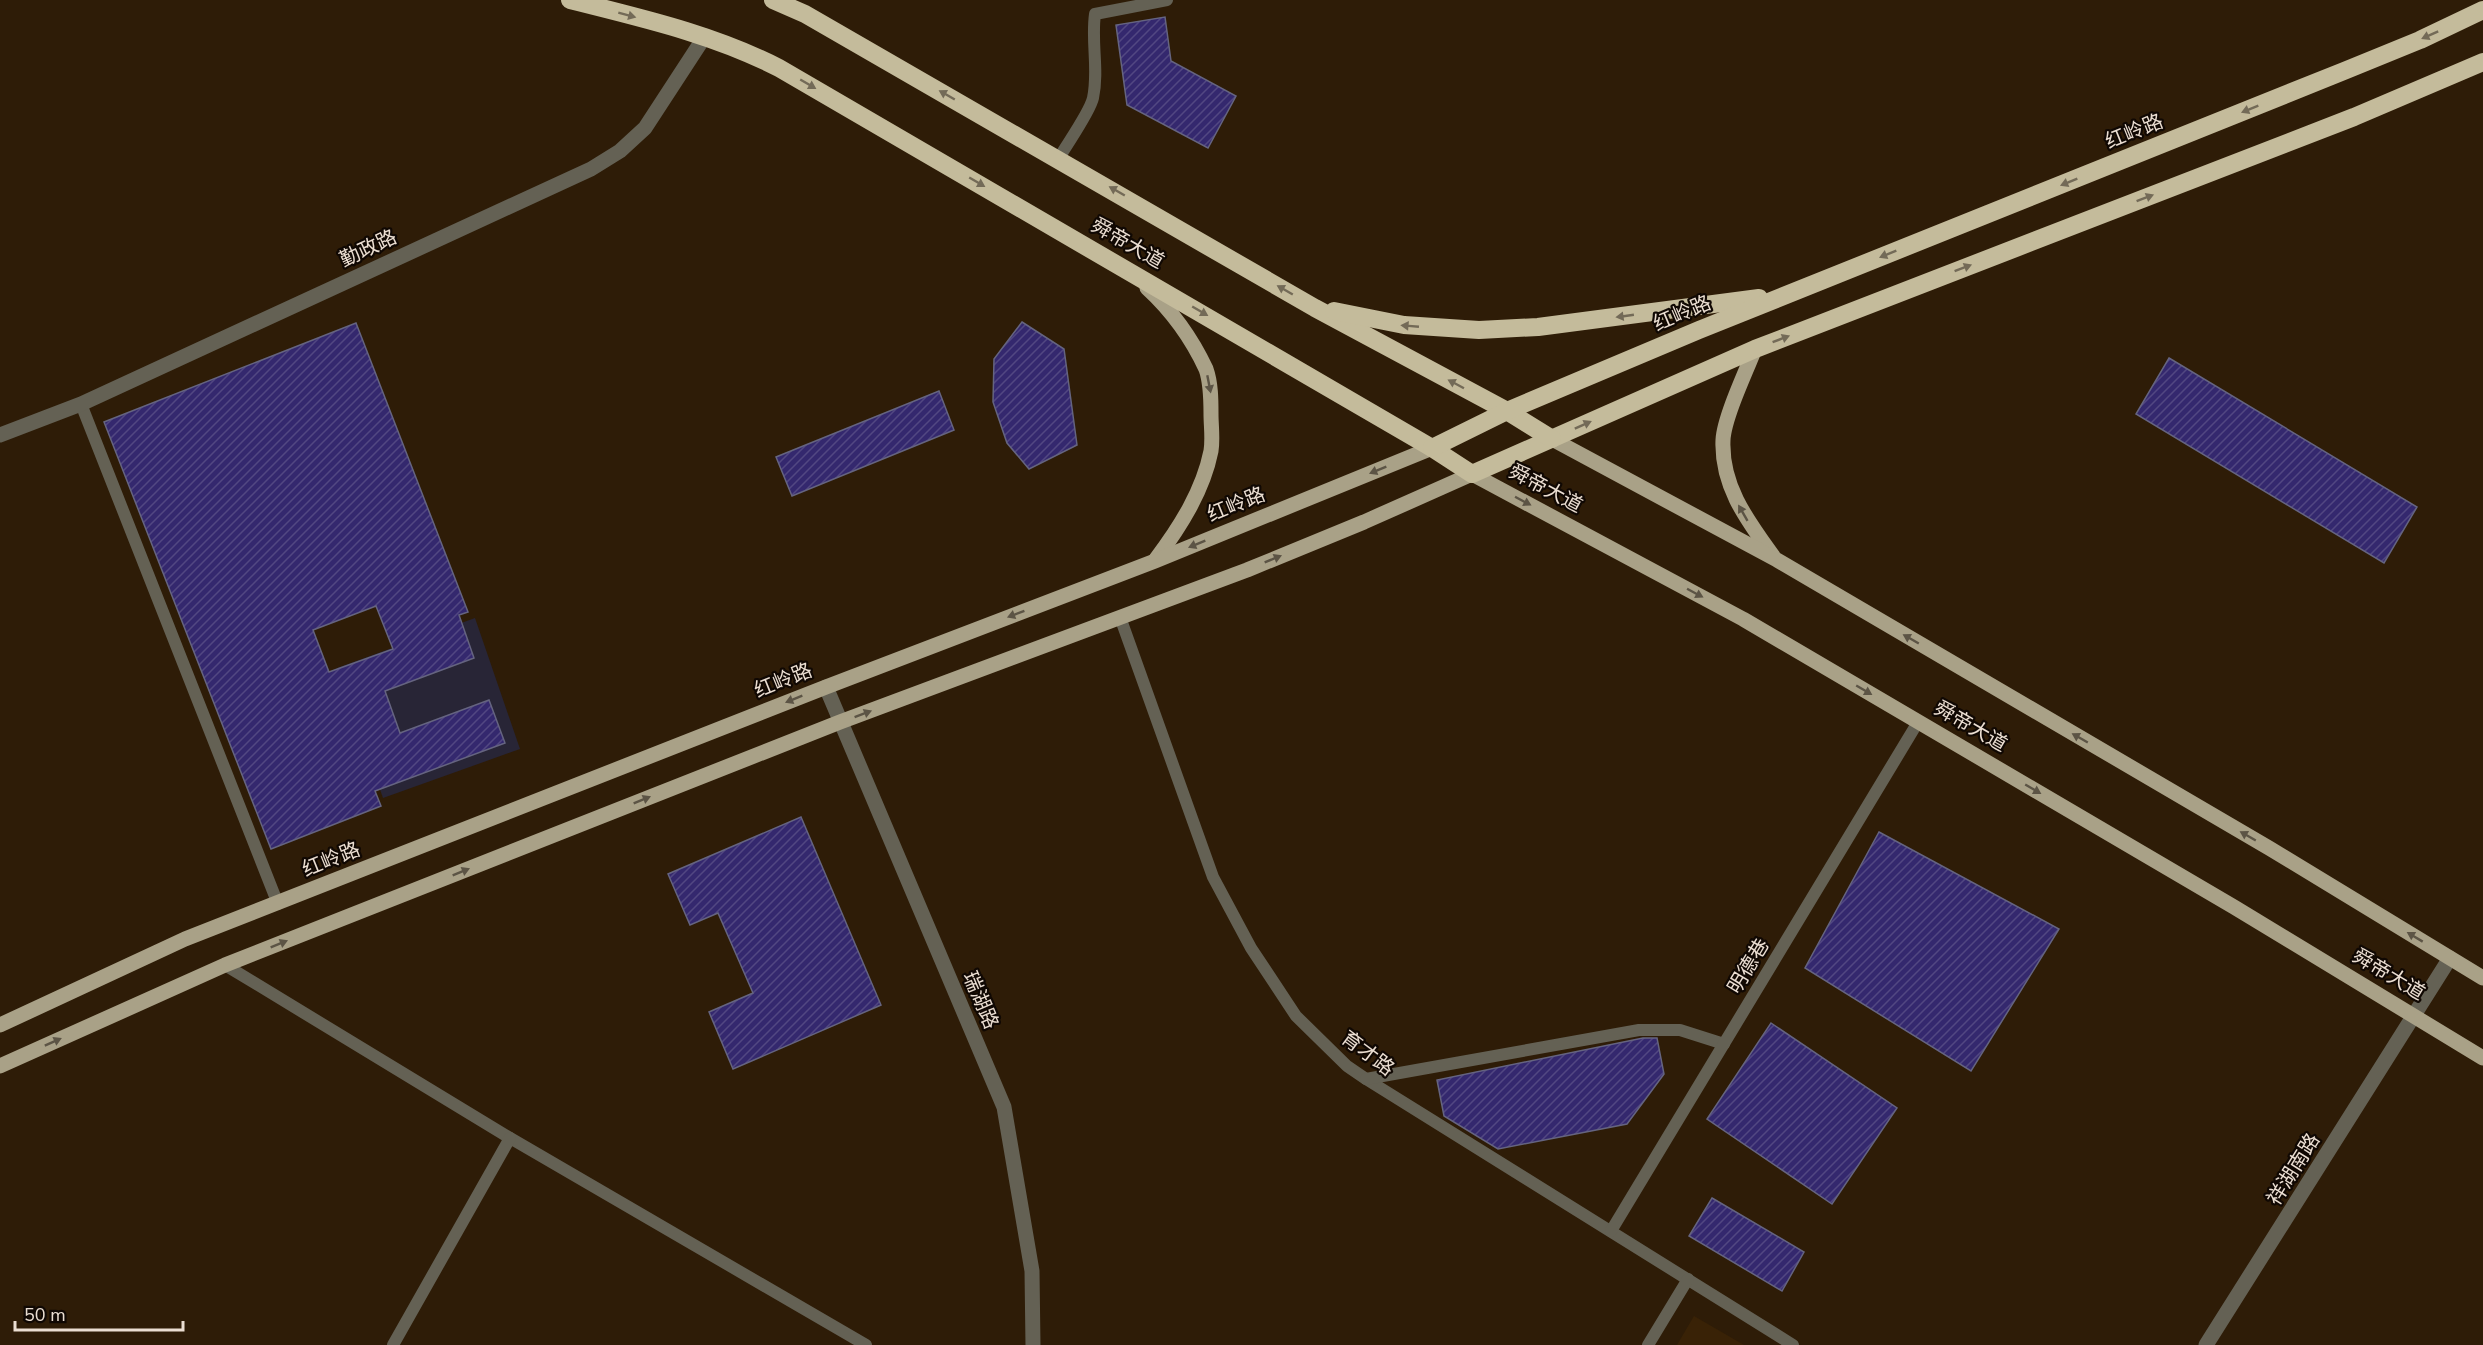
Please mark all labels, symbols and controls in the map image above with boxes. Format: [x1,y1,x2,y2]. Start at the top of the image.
one-way arrow [618,10,636,20]
one-way arrow [2422,31,2439,40]
one-way arrow [800,79,816,90]
one-way arrow [938,90,955,100]
one-way arrow [2240,104,2258,114]
street label: 红岭路 [2101,108,2167,155]
one-way arrow [969,177,986,187]
one-way arrow [2059,177,2077,187]
one-way arrow [1109,186,1125,197]
one-way arrow [2136,193,2154,202]
street label: 舜帝大道 [1086,212,1169,275]
street label: 勤政路 [335,224,401,273]
one-way arrow [1878,249,1896,259]
one-way arrow [1954,263,1972,273]
one-way arrow [1277,284,1293,295]
street label: 红岭路 [1649,289,1715,338]
one-way arrow [1192,306,1208,317]
one-way arrow [1616,312,1635,321]
one-way arrow [1401,321,1420,330]
one-way arrow [1772,334,1790,343]
one-way arrow [1205,374,1214,393]
one-way arrow [1447,379,1464,389]
one-way arrow [1574,420,1591,429]
street label: 舜帝大道 [1504,458,1587,519]
one-way arrow [1369,466,1387,475]
street label: 红岭路 [1203,481,1269,528]
one-way arrow [1515,496,1532,506]
one-way arrow [1738,504,1748,521]
one-way arrow [1188,539,1206,549]
one-way arrow [1264,554,1282,563]
one-way arrow [1687,588,1704,598]
one-way arrow [1006,610,1024,620]
one-way arrow [1903,634,1920,644]
street label: 红岭路 [750,657,816,704]
one-way arrow [1856,685,1873,695]
one-way arrow [785,694,803,704]
street label: 舜帝大道 [1929,695,2012,758]
one-way arrow [854,709,872,719]
one-way arrow [2072,732,2088,743]
one-way arrow [2025,783,2041,794]
one-way arrow [633,795,651,805]
one-way arrow [2239,831,2256,841]
street label: 红岭路 [298,836,364,883]
one-way arrow [452,867,470,877]
one-way arrow [2407,931,2423,942]
street label: 明德巷 [1721,934,1775,999]
one-way arrow [270,938,288,948]
street label: 舜帝大道 [2348,942,2430,1007]
street label: 瑞湖路 [956,967,1005,1033]
street label: 育才路 [1336,1025,1400,1082]
one-way arrow [45,1038,62,1047]
street label: 祥湖南路 [2261,1128,2326,1210]
scale bar [15,1294,183,1332]
text: 50 m [24,1303,66,1327]

